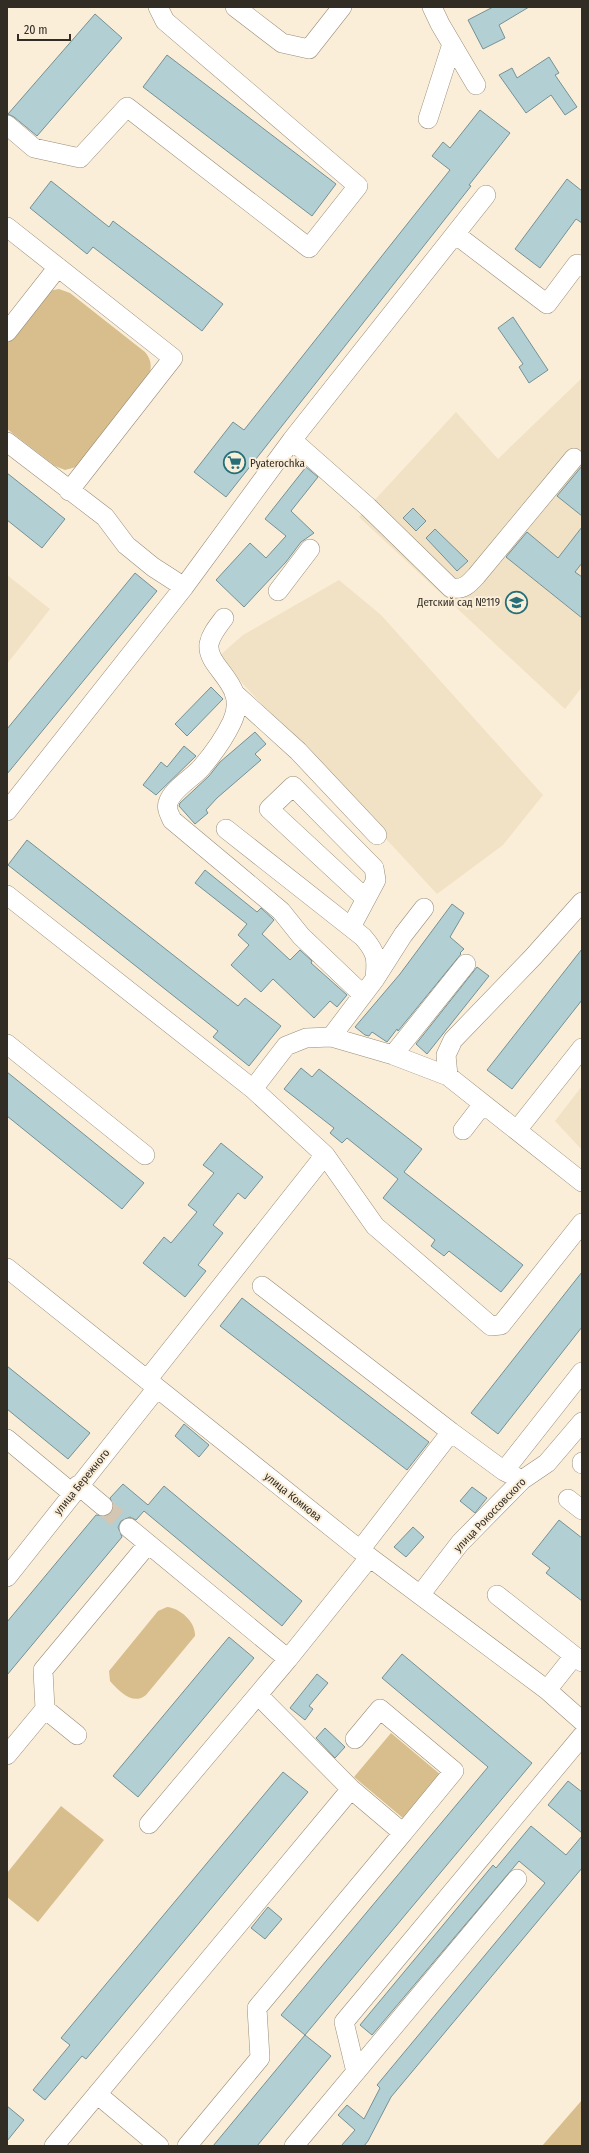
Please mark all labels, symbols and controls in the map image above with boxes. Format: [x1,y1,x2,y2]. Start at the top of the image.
scale bar [18,16,70,42]
text: 20 m [24,23,48,37]
supermarket icon: Pyaterochka [221,450,247,476]
place label: Pyaterochka [250,457,305,470]
school or university icon: Детский сад №119 [503,589,529,615]
place label: Детский сад №119 [416,596,500,609]
street label: улица Бережного [51,1446,113,1518]
street label: улица Комкова [262,1470,324,1524]
street label: улица Рокоссовского [451,1475,529,1555]

